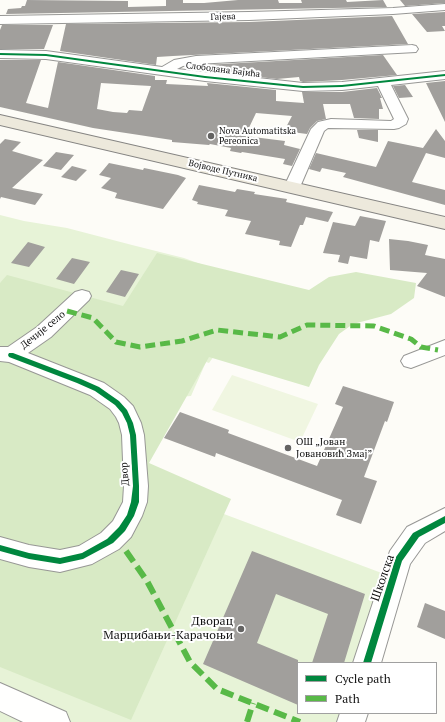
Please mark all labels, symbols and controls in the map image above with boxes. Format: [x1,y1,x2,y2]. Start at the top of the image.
street label: Гајева [210,11,236,23]
street label: Слободана Бајића [185,60,261,80]
place label: Nova Automatitska Pereonica [219,126,296,147]
marker: Nova Automatitska Pereonica [206,131,216,141]
street label: Војводе Путника [187,158,259,184]
street label: Дечије село [18,308,68,352]
place label: ОШ „Јован Јовановић Змај” [296,436,372,460]
marker: ОШ „Јован Јовановић Змај” [283,443,293,453]
street label: Двор [118,462,132,486]
street label: Школска [368,553,398,603]
place label: Дворац Марцибањи-Карачоњи [103,615,233,643]
marker: Дворац Марцибањи-Карачоњи [236,624,246,634]
legend [297,662,437,714]
text: Cycle path [335,671,391,686]
text: Path [335,691,360,706]

